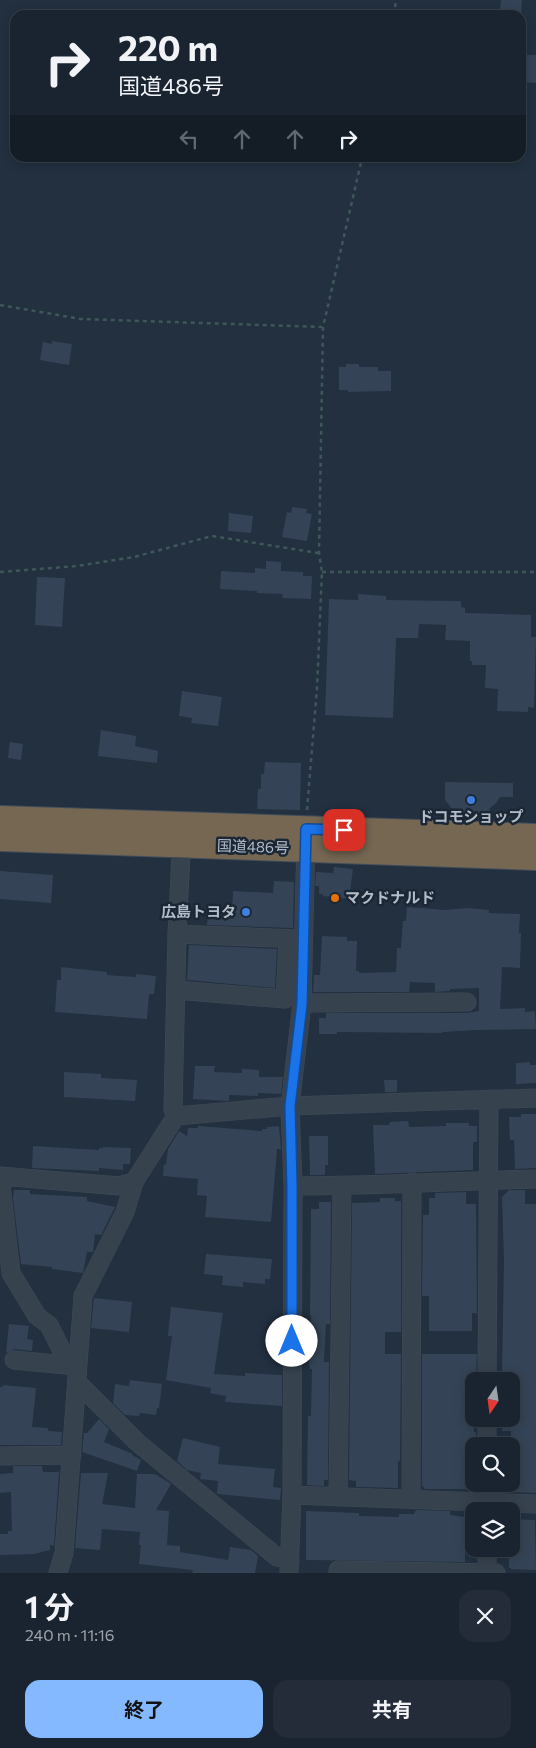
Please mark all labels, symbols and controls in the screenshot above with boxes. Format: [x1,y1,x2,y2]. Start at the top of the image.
text: 220 m [118,25,218,68]
icon: right [35,30,100,95]
text: 国道486号 [118,72,224,99]
icon: left [175,125,203,153]
icon: ahead [228,125,256,153]
icon: ahead [281,125,309,153]
icon: right [334,125,362,153]
marker: ドコモショップ [465,794,477,806]
place label: ドコモショップ [418,807,524,825]
pin [323,809,365,851]
icon: arrive [330,816,358,844]
street label: 国道486号 [217,836,289,856]
place label: マクドナルド [345,888,435,906]
marker: マクドナルド [329,892,341,904]
place label: 広島トヨタ [161,902,236,920]
marker: 広島トヨタ [240,906,252,918]
position arrow [265,1314,317,1366]
north arrow [465,1372,520,1428]
map controls [465,1372,520,1557]
button: search [465,1437,520,1492]
button: layers [465,1502,520,1557]
text: 1 分 [25,1587,74,1624]
button: close [459,1590,511,1642]
text: 240 m · 11:16 [25,1625,115,1644]
button: 終了 [25,1680,263,1738]
button: 共有 [273,1680,511,1738]

